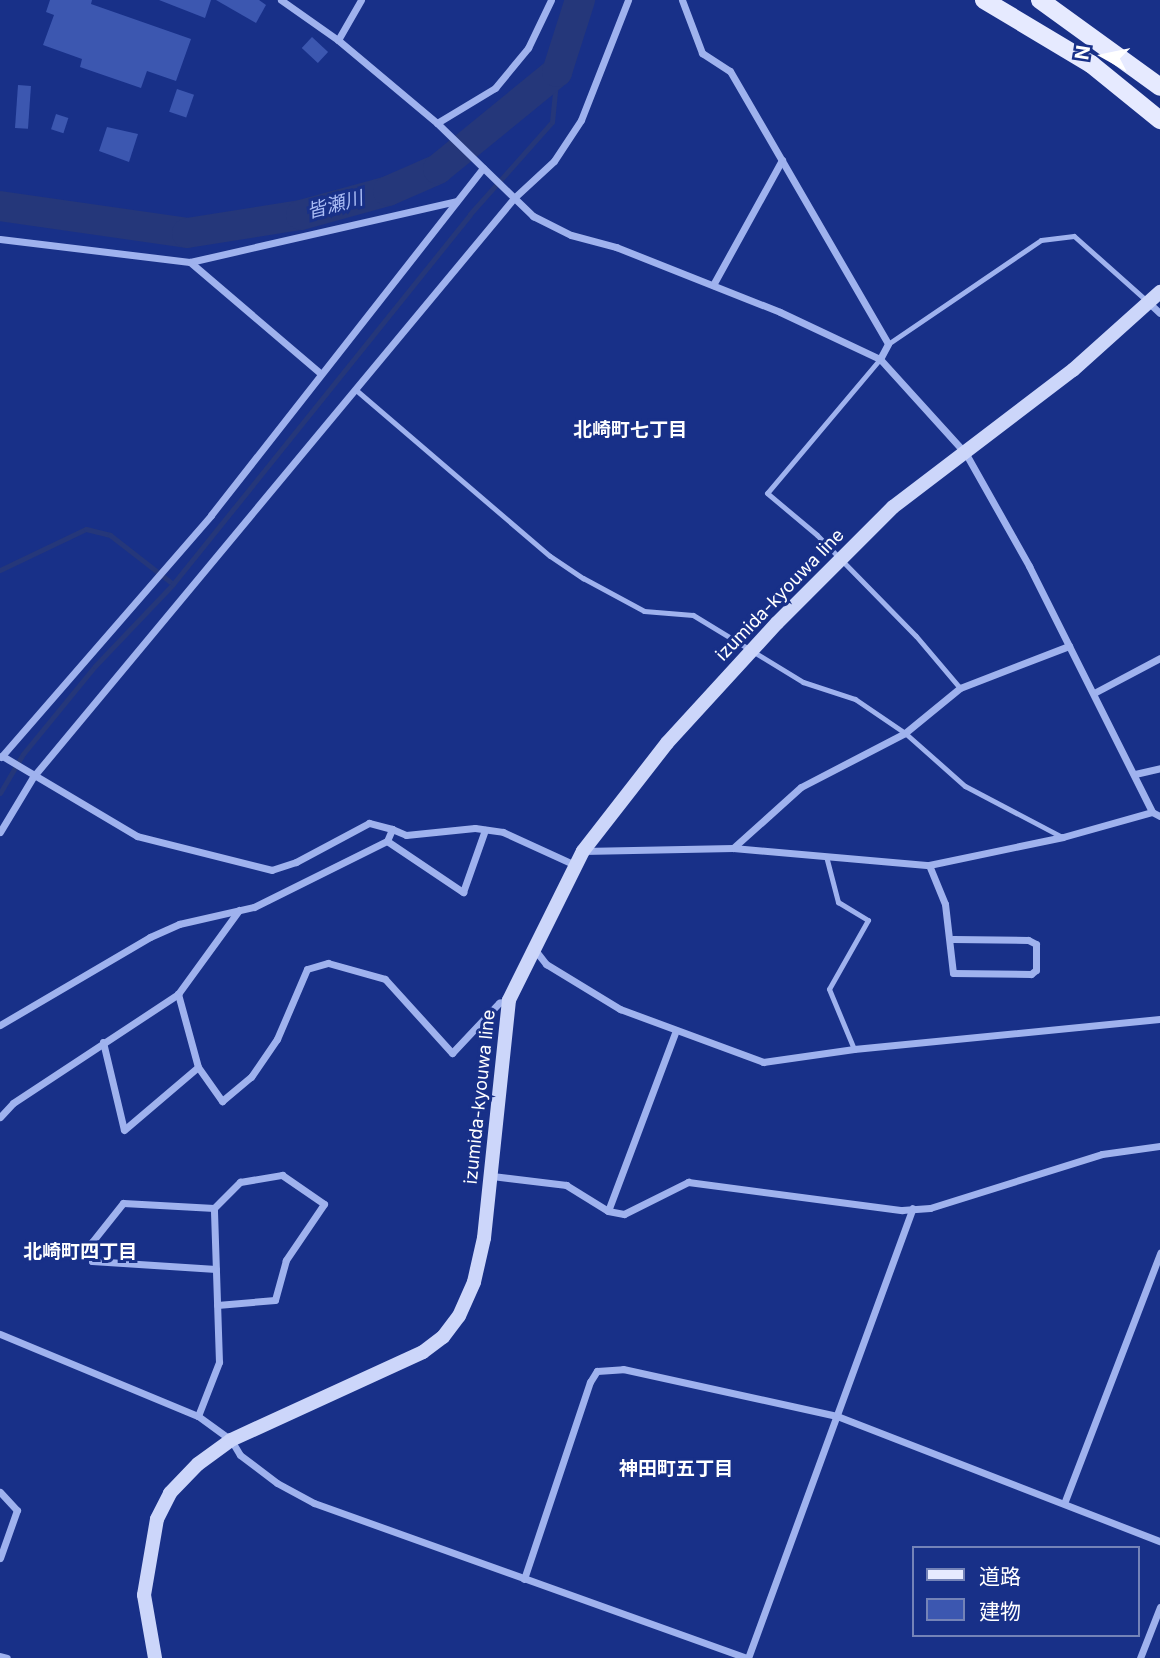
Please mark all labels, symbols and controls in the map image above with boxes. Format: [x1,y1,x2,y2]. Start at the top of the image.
north arrow [1069,21,1139,91]
text: N [1070,44,1095,62]
water label: 皆瀬川 [305,187,365,223]
district label: 北崎町七丁目 [573,419,687,441]
street label: izumida-kyouwa line [711,524,849,666]
street label: izumida-kyouwa line [460,1009,500,1185]
district label: 北崎町四丁目 [23,1241,137,1263]
district label: 神田町五丁目 [619,1458,733,1480]
legend [912,1546,1139,1637]
text: 道路 [979,1564,1021,1589]
text: 建物 [979,1599,1021,1624]

